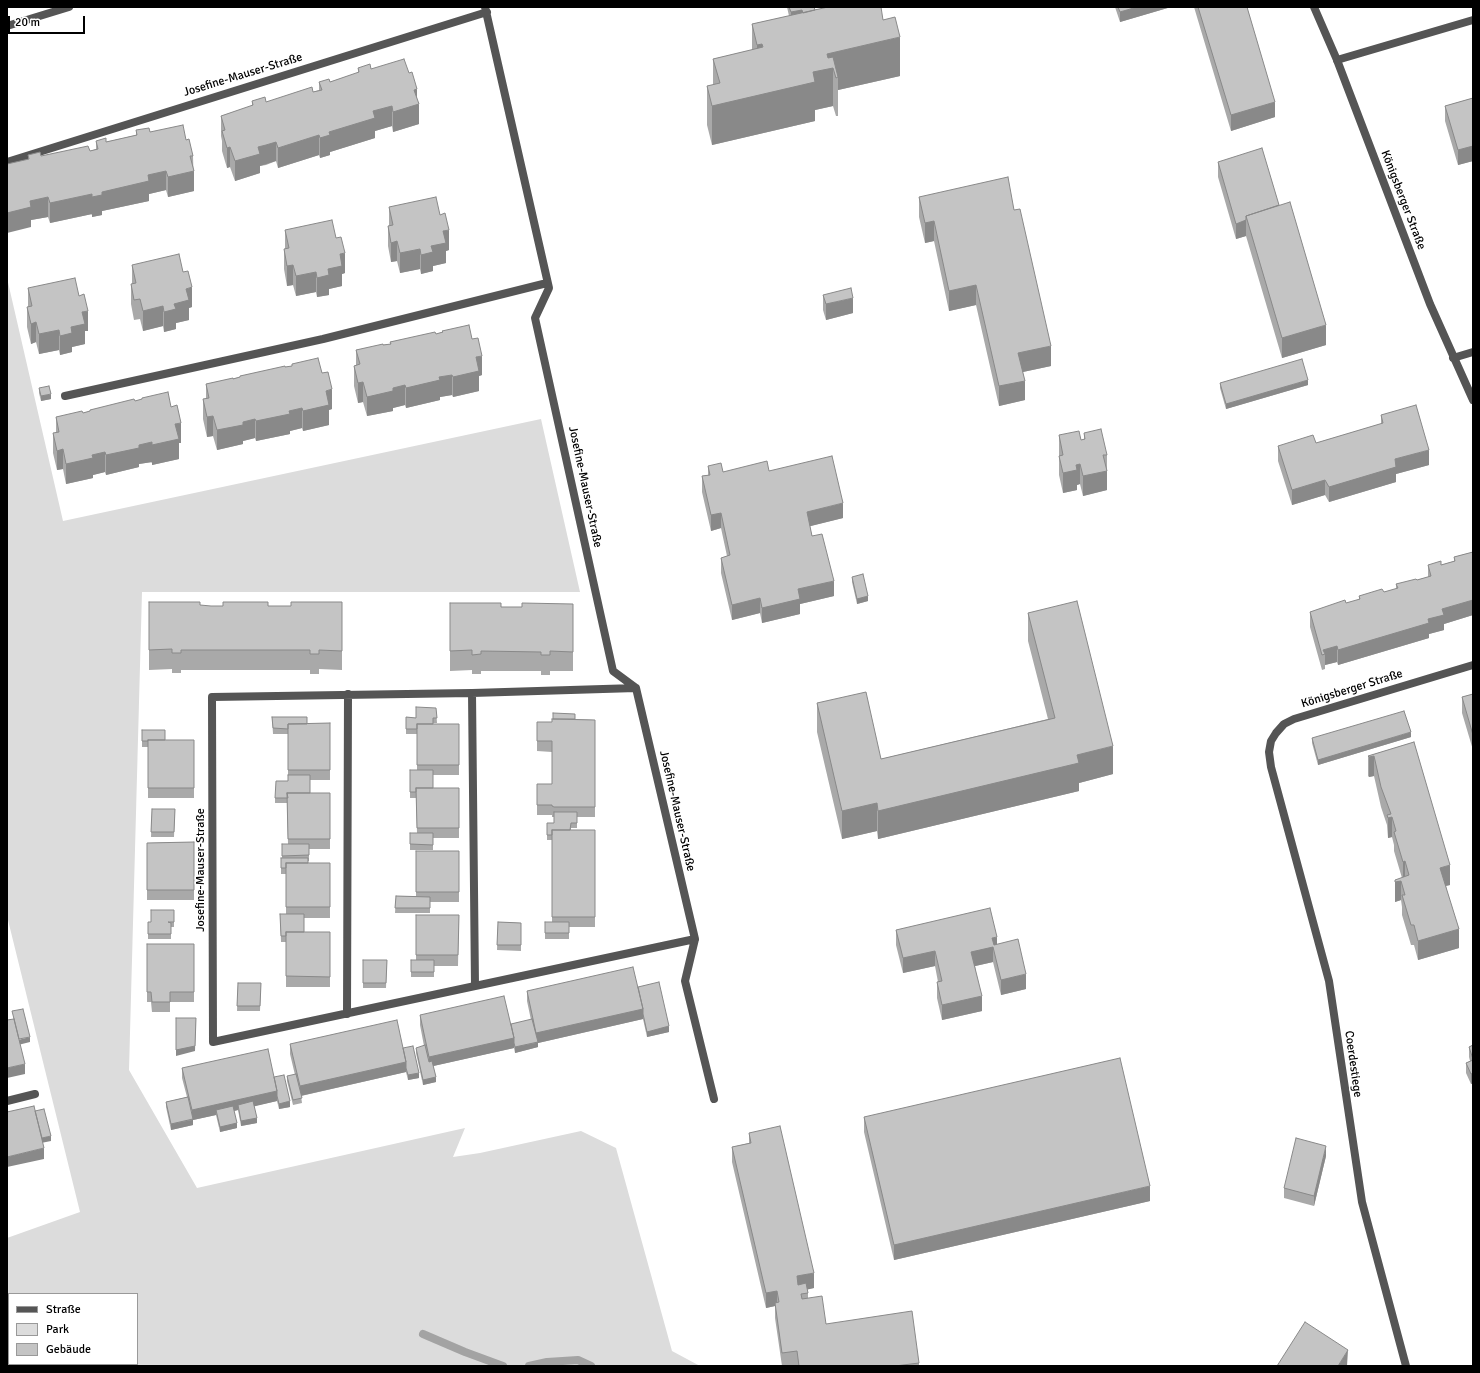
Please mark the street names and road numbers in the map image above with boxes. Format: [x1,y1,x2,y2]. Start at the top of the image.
street label: Josefine-Mauser-Straße [182,50,304,100]
street label: Königsberger Straße [1377,148,1429,252]
street label: Josefine-Mauser-Straße [565,425,605,549]
street label: Königsberger Straße [1299,667,1405,711]
street label: Josefine-Mauser-Straße [656,749,698,873]
street label: Josefine-Mauser-Straße [194,808,208,932]
street label: Coerdestiege [1341,1030,1365,1098]

